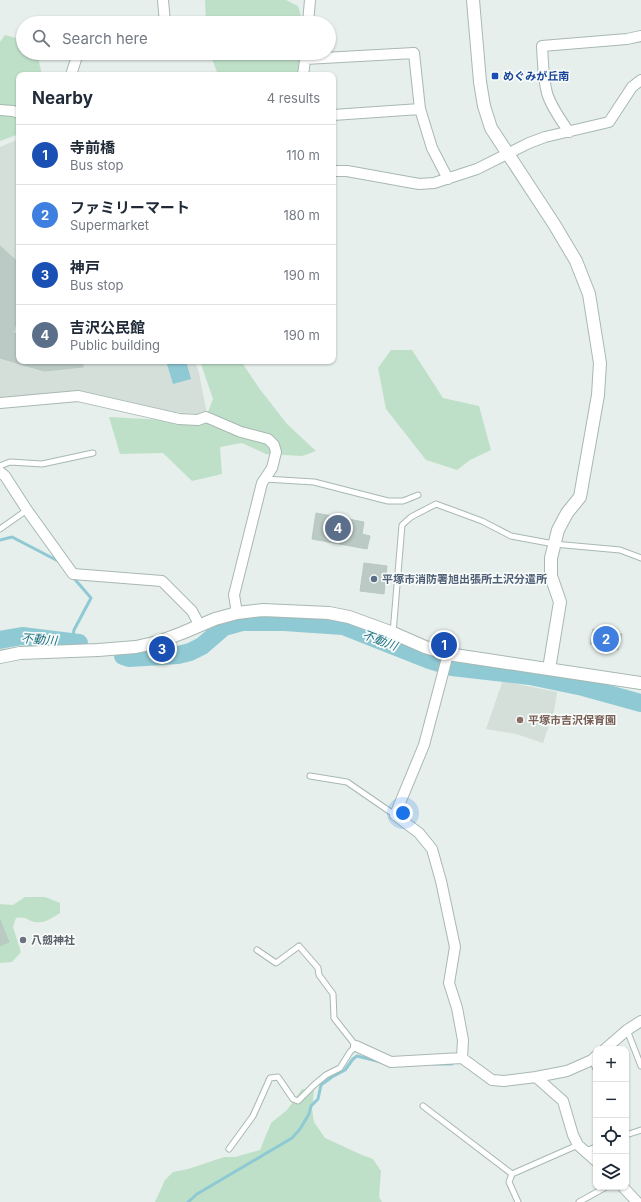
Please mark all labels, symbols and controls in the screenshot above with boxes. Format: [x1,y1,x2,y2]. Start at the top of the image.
search box [16,16,336,60]
icon: search [30,27,52,49]
text: Search here [62,29,148,48]
place label: めぐみが丘南 [503,69,569,83]
marker: めぐみが丘南 [490,71,500,81]
text: Nearby [32,88,93,108]
text: 4 results [267,90,320,106]
text: 寺前橋 [70,138,115,157]
text: 1 [42,147,48,163]
text: 110 m [286,147,320,163]
text: Bus stop [70,157,123,173]
text: ファミリーマート [70,198,190,217]
text: 2 [41,207,49,223]
text: 180 m [283,207,320,223]
text: Supermarket [70,217,149,233]
text: 神戸 [70,258,100,277]
text: 3 [41,267,49,283]
text: 190 m [283,267,320,283]
text: Bus stop [70,277,123,293]
text: 吉沢公民館 [70,318,145,337]
text: 4 [41,327,49,343]
text: 190 m [283,327,320,343]
text: Public building [70,337,160,353]
pin: 4 [325,513,351,543]
place label: 平塚市消防署旭出張所土沢分遣所 [382,572,547,586]
marker: 平塚市消防署旭出張所土沢分遣所 [369,574,379,584]
pin: 2 [593,624,619,654]
water label: 不動川 [361,627,401,654]
water label: 不動川 [21,630,59,648]
pin: 1 [431,630,457,660]
pin: 3 [149,634,175,664]
place label: 平塚市吉沢保育園 [528,713,616,727]
marker: 平塚市吉沢保育園 [515,715,525,725]
your location [393,803,413,823]
place label: 八劔神社 [31,933,75,947]
marker: 八劔神社 [18,935,28,945]
map controls [593,1046,629,1190]
button: + [593,1046,629,1082]
button: − [593,1082,629,1118]
button: locate [593,1118,629,1154]
button: layers [593,1154,629,1190]

